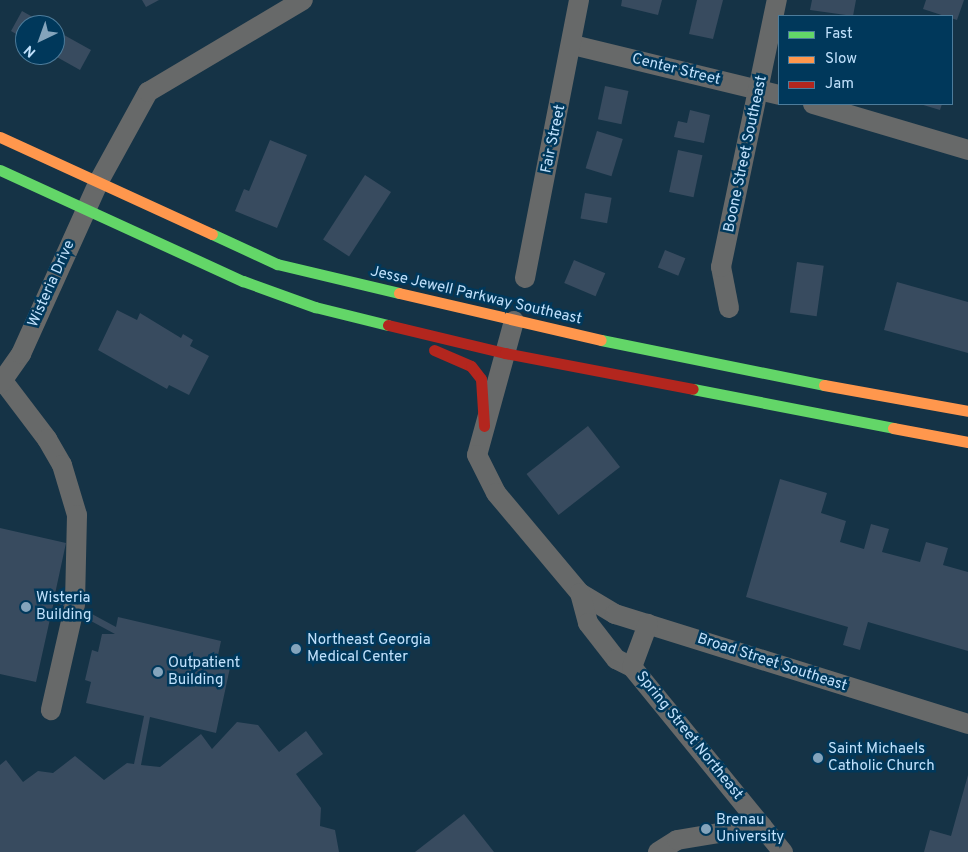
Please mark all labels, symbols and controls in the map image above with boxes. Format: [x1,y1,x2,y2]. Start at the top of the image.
north arrow [15,15,65,65]
legend [778,15,953,105]
text: Fast [825,25,853,44]
text: N [21,41,40,60]
street label: Center Street [630,50,722,90]
text: Slow [825,50,857,69]
street label: Boone Street Southeast [721,74,771,234]
text: Jam [825,75,854,94]
street label: Fair Street [538,103,570,175]
street label: Wisteria Drive [25,238,79,330]
street label: Jesse Jewell Parkway Southeast [369,263,583,329]
place label: Wisteria Building [36,589,91,624]
marker: Wisteria Building [20,601,32,613]
street label: Broad Street Southeast [695,630,849,696]
place label: Northeast Georgia Medical Center [307,631,431,666]
marker: Northeast Georgia Medical Center [289,642,303,656]
place label: Outpatient Building [168,654,240,689]
marker: Outpatient Building [152,666,164,678]
street label: Spring Street Northeast [632,668,746,804]
place label: Saint Michaels Catholic Church [828,740,935,775]
marker: Saint Michaels Catholic Church [812,752,824,764]
place label: Brenau University [716,811,784,846]
marker: Brenau University [700,823,712,835]

